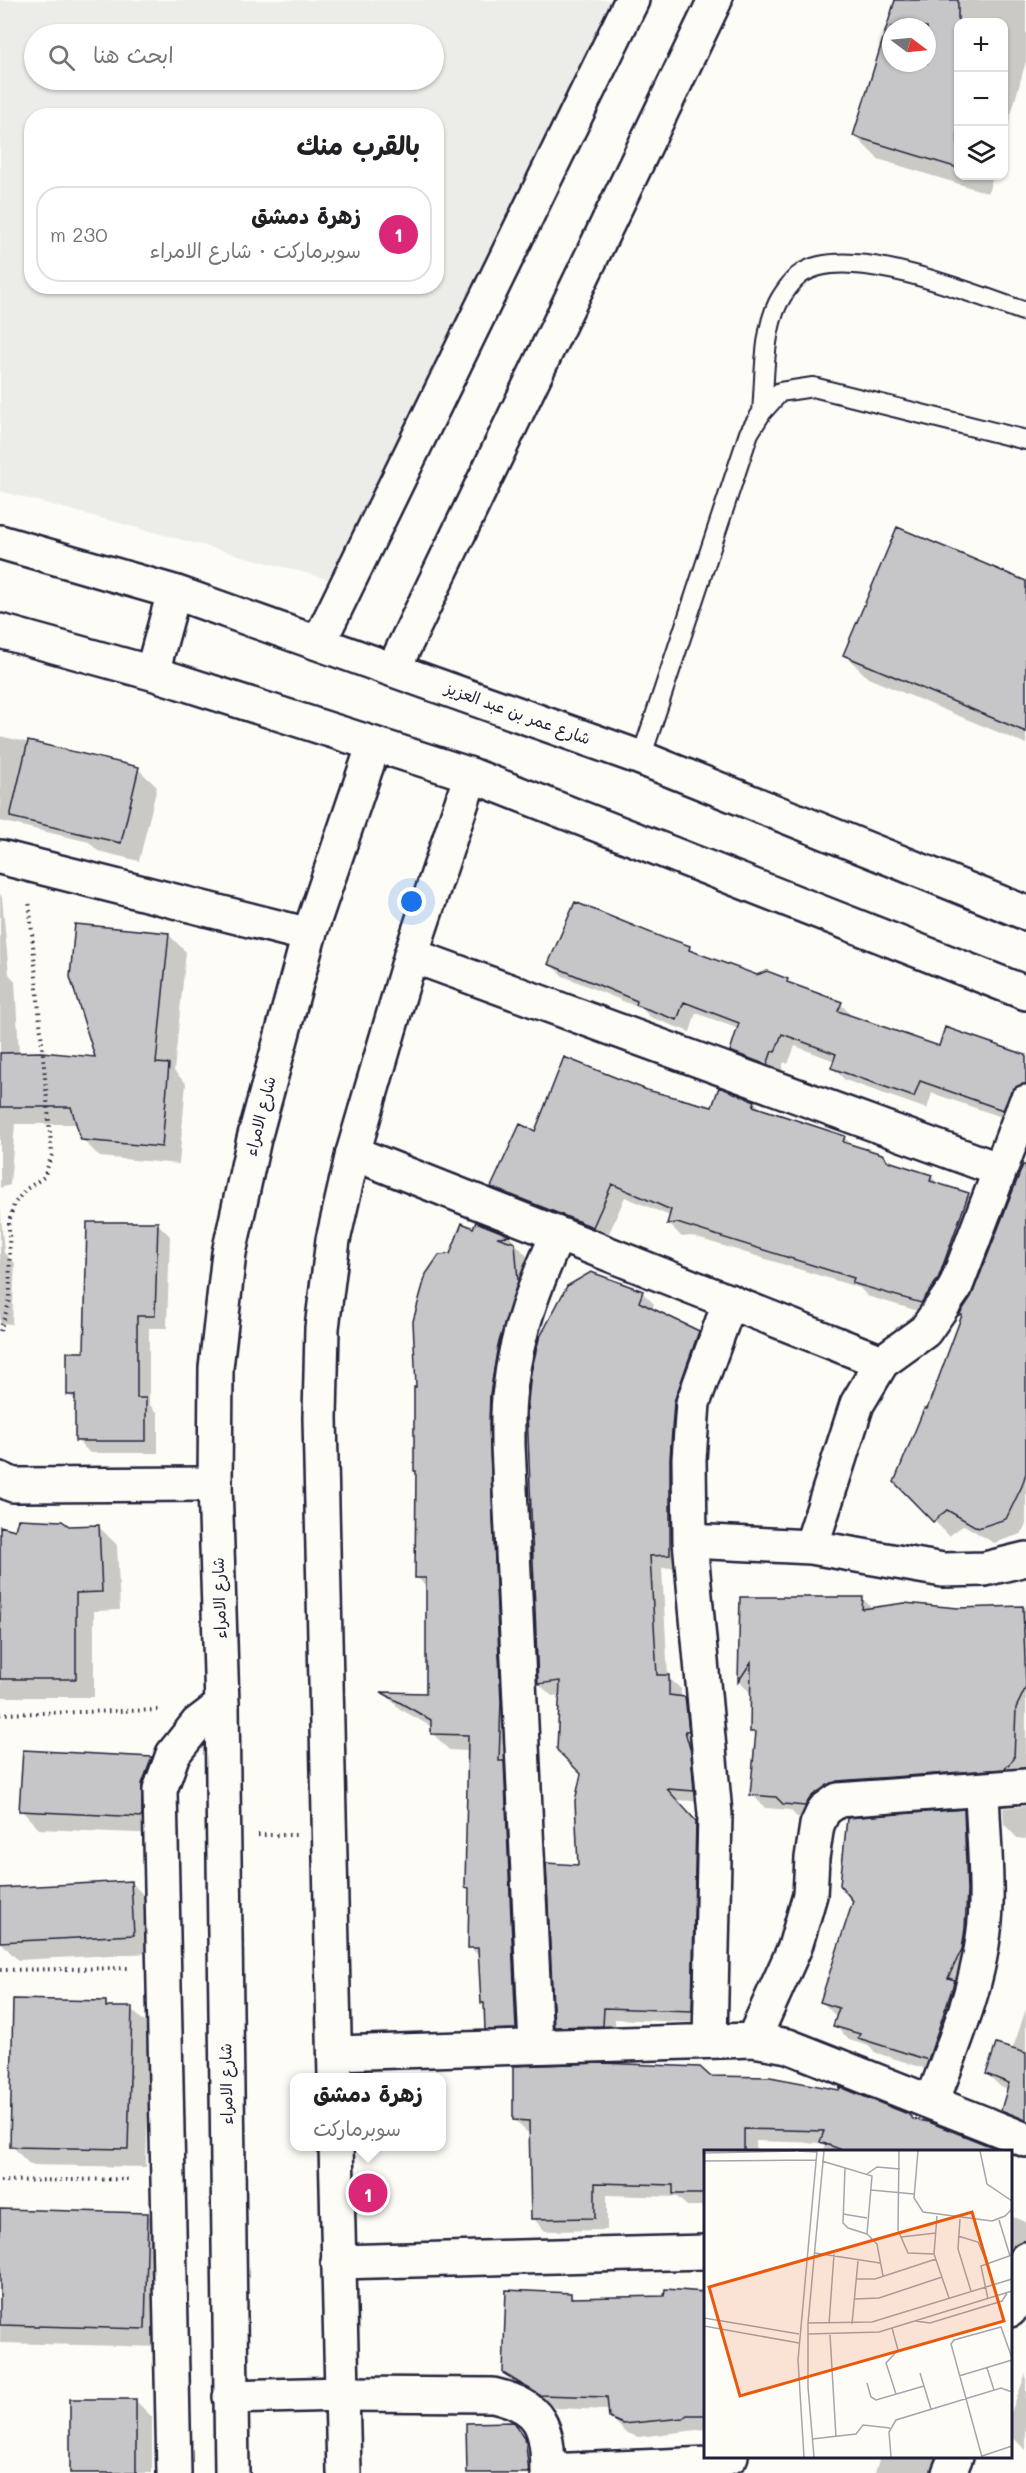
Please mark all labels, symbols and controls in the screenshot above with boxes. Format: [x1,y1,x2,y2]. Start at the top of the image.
north arrow [882,18,936,72]
map controls [954,18,1008,180]
button: + [954,18,1008,72]
search box [24,24,444,90]
text: ابحث هنا [93,40,174,69]
icon: search [45,41,78,74]
button: − [954,72,1008,126]
button: layers [954,126,1008,180]
text: بالقرب منك [297,128,420,162]
text: زهرة دمشق [251,201,361,230]
text: 230 m [50,221,108,247]
text: 1 [394,221,403,247]
text: سوبرماركت · شارع الامراء [150,237,361,263]
street label: شارع عمر بن عبد العزيز [440,676,594,750]
your location [397,887,426,916]
street label: شارع الامراء [239,1074,281,1158]
street label: شارع الامراء [207,1557,232,1639]
street label: شارع الامراء [214,2043,239,2125]
popup [290,2073,446,2151]
text: زهرة دمشق [313,2079,423,2108]
text: سوبرماركت [313,2115,401,2141]
inset map [704,2150,1011,2458]
pin: 1 [348,2170,388,2216]

